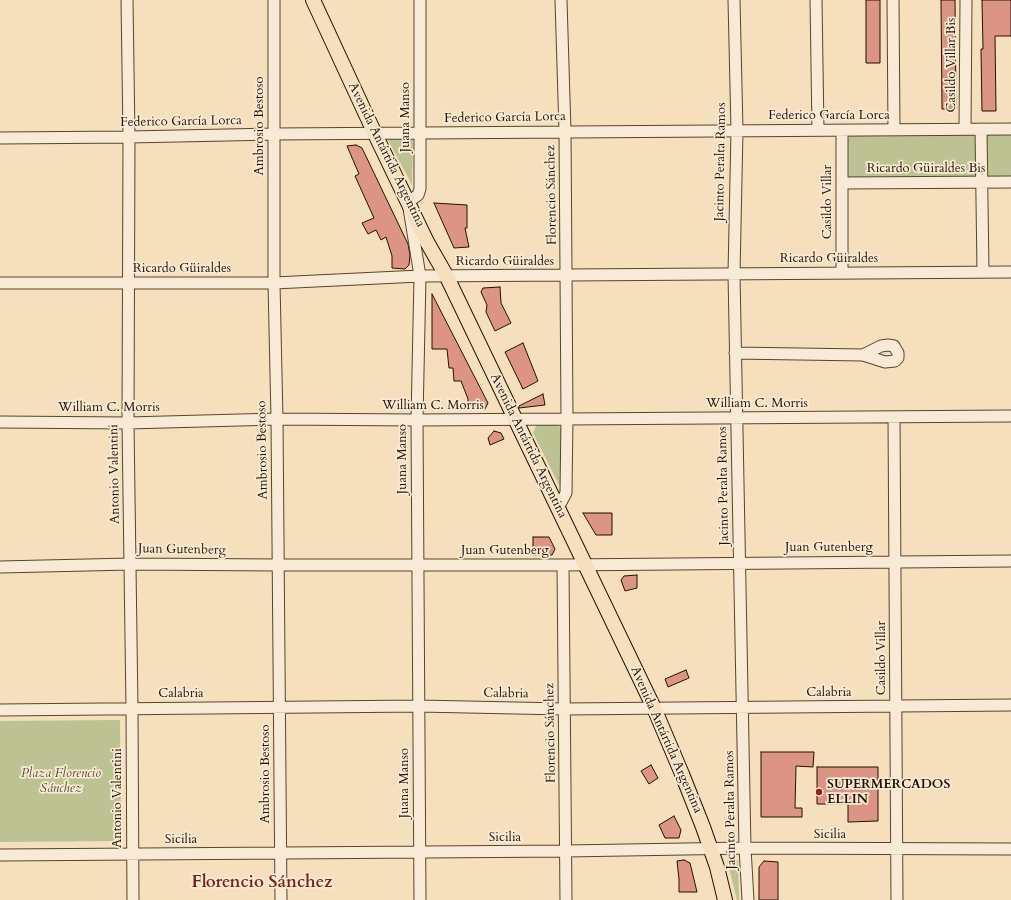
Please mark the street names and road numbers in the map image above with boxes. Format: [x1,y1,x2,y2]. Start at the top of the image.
street label: Casildo Villar Bis [944,18,960,112]
street label: Ambrosio Bestoso [252,76,268,176]
street label: Avenida Antártida Argentina [344,80,428,230]
street label: Juana Manso [398,82,414,152]
street label: Jacinto Peralta Ramos [712,102,730,222]
street label: Federico García Lorca [768,108,890,124]
street label: Federico García Lorca [444,109,566,127]
street label: Federico García Lorca [120,113,242,131]
street label: Florencio Sánchez [543,145,561,245]
street label: Ricardo Güiraldes Bis [867,161,985,177]
street label: Casildo Villar [820,165,836,239]
street label: Ricardo Güiraldes [780,251,878,267]
street label: Ricardo Güiraldes [456,254,554,270]
street label: Ricardo Güiraldes [133,261,231,277]
street label: Avenida Antártida Argentina [486,371,570,521]
street label: William C. Morris [706,396,808,412]
street label: William C. Morris [382,398,484,414]
street label: William C. Morris [58,400,160,416]
street label: Ambrosio Bestoso [254,400,272,500]
street label: Antonio Valentini [106,424,124,524]
street label: Juana Manso [395,424,411,494]
street label: Jacinto Peralta Ramos [715,426,733,546]
street label: Juan Gutenberg [785,540,873,556]
street label: Juan Gutenberg [138,541,226,559]
street label: Juan Gutenberg [461,543,549,559]
street label: Casildo Villar [874,621,890,695]
street label: Avenida Antártida Argentina [627,664,705,816]
street label: Florencio Sánchez [542,683,560,783]
street label: Calabria [806,685,852,701]
street label: Calabria [158,686,204,702]
street label: Calabria [483,686,529,702]
street label: Ambrosio Bestoso [258,724,274,824]
street label: Antonio Valentini [110,748,126,848]
street label: Juana Manso [397,748,413,818]
street label: Jacinto Peralta Ramos [722,750,740,870]
street label: Sicilia [814,827,846,843]
street label: Sicilia [489,830,521,846]
street label: Sicilia [165,832,197,848]

